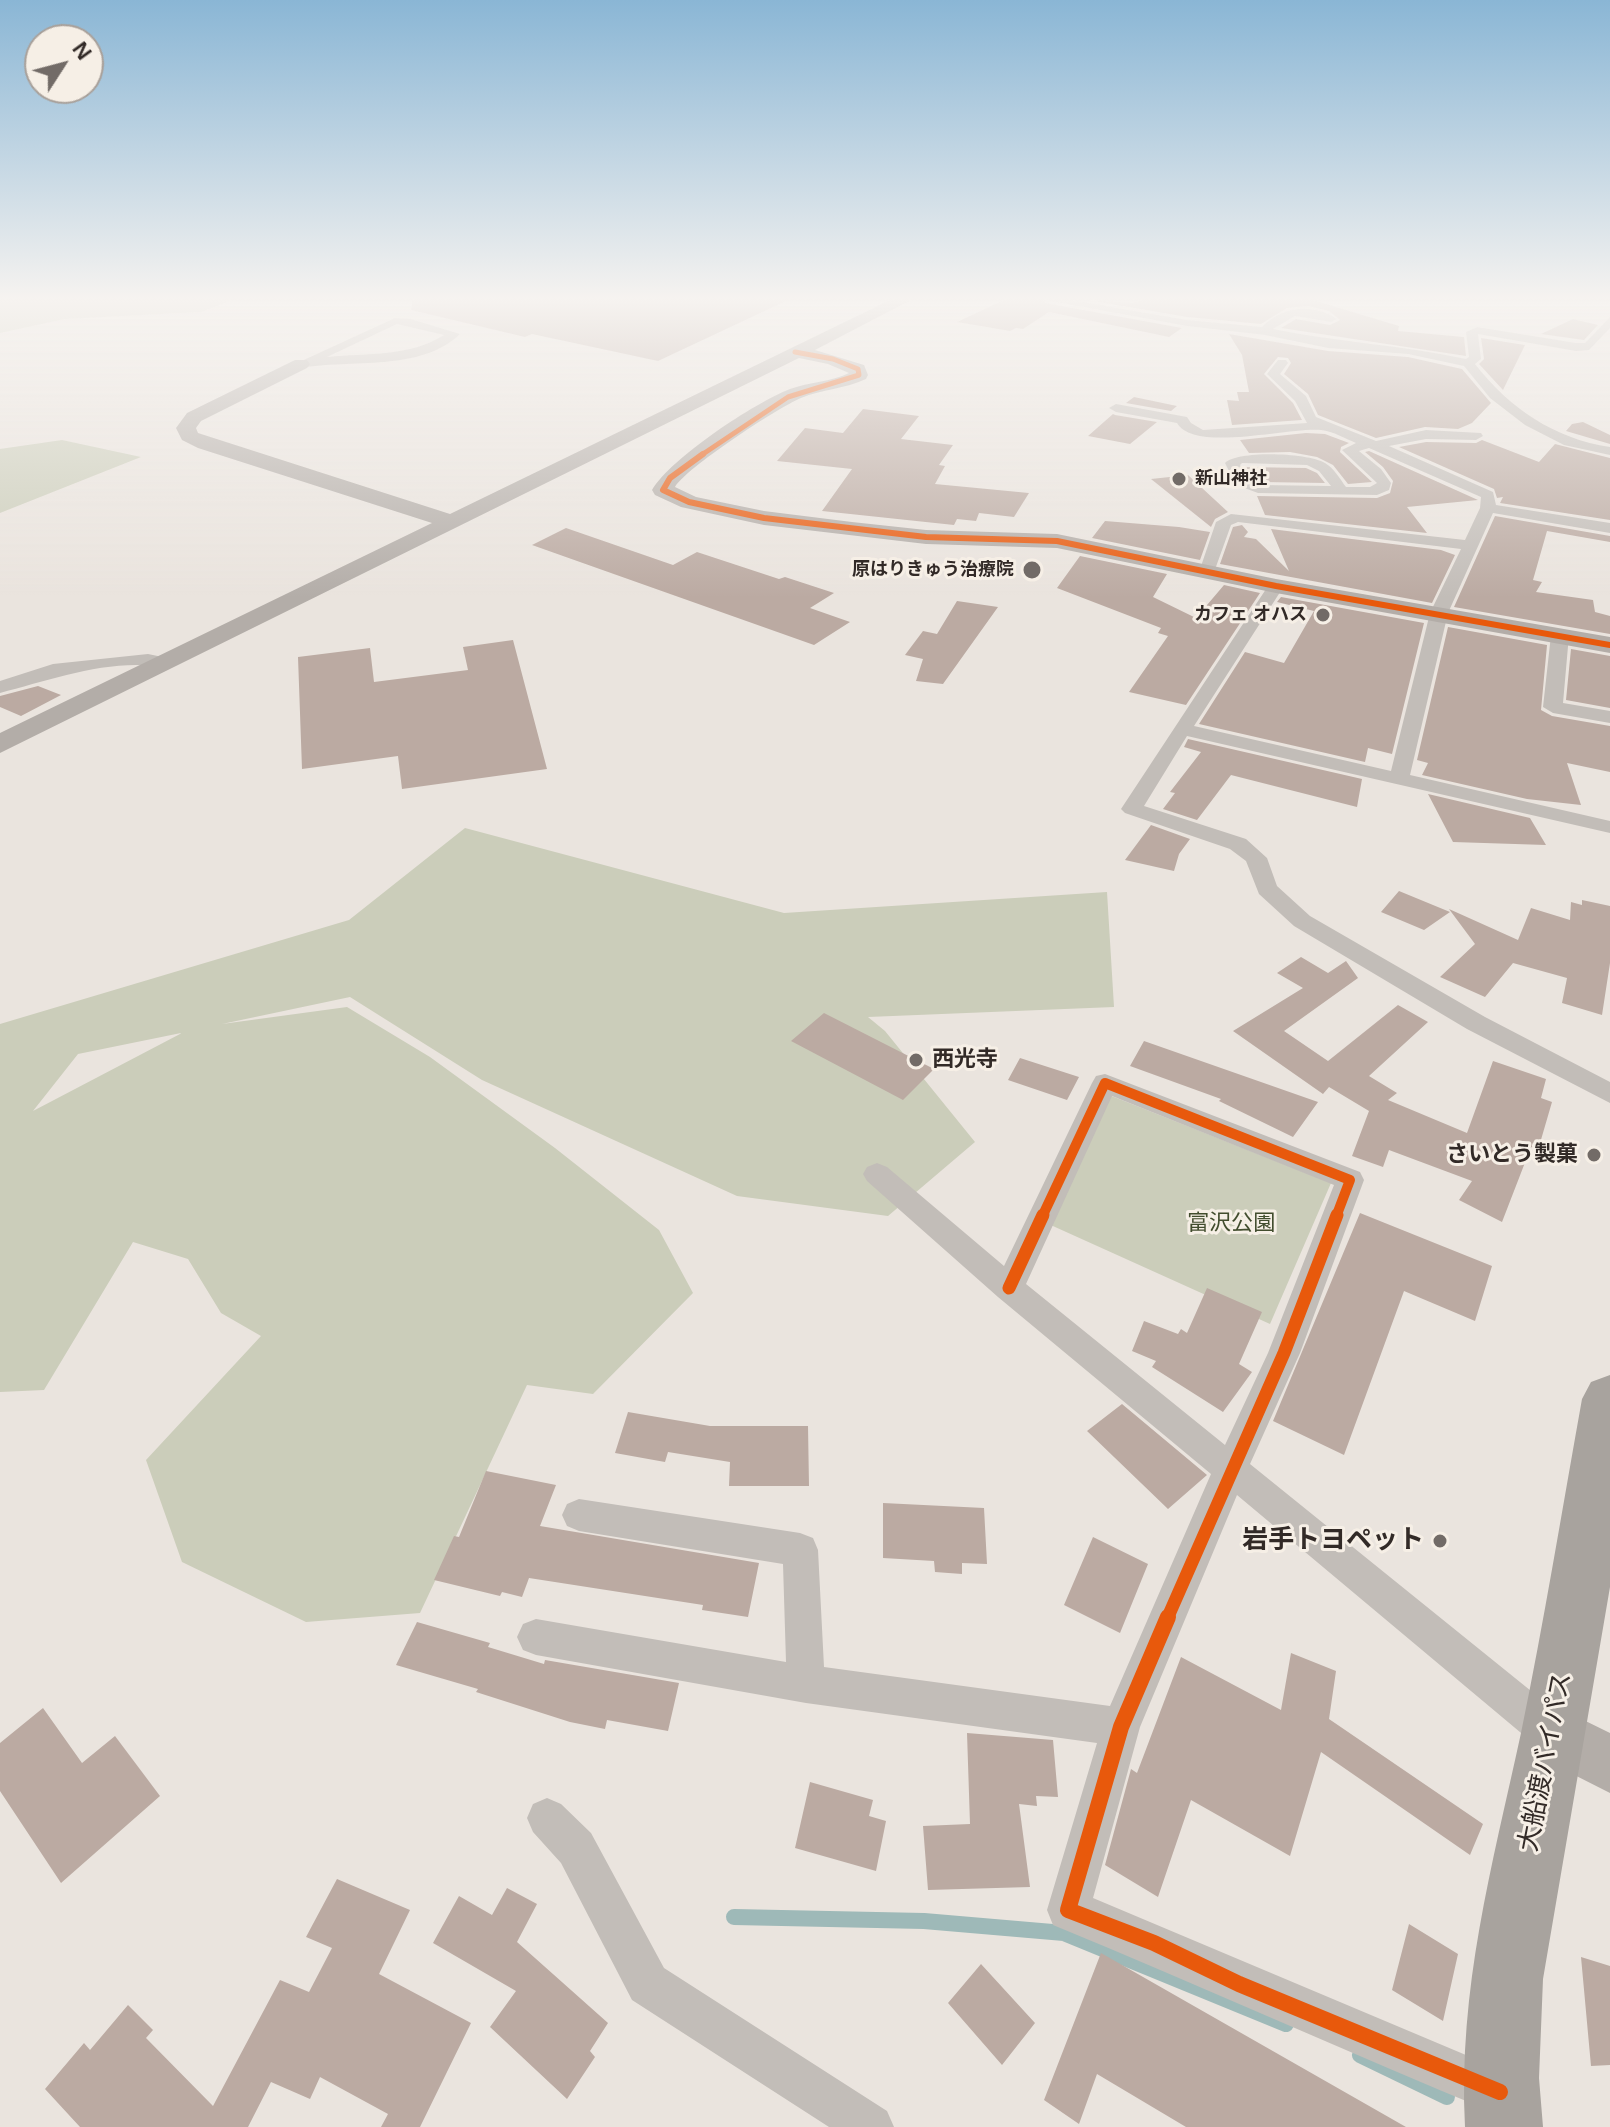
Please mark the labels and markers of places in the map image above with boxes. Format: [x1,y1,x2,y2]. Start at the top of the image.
place label: 新山神社 [1195,468,1267,490]
marker: 新山神社 [1170,470,1188,488]
place label: 原はりきゅう治療院 [852,559,1014,581]
marker: 原はりきゅう治療院 [1021,559,1043,581]
place label: カフェ オハス [1194,604,1307,626]
marker: カフェ オハス [1314,606,1332,624]
place label: 西光寺 [932,1047,998,1073]
marker: 西光寺 [907,1051,925,1069]
place label: さいとう製菓 [1446,1142,1578,1168]
marker: さいとう製菓 [1585,1146,1603,1164]
place label: 岩手トヨペット [1242,1525,1424,1557]
marker: 岩手トヨペット [1431,1532,1449,1550]

